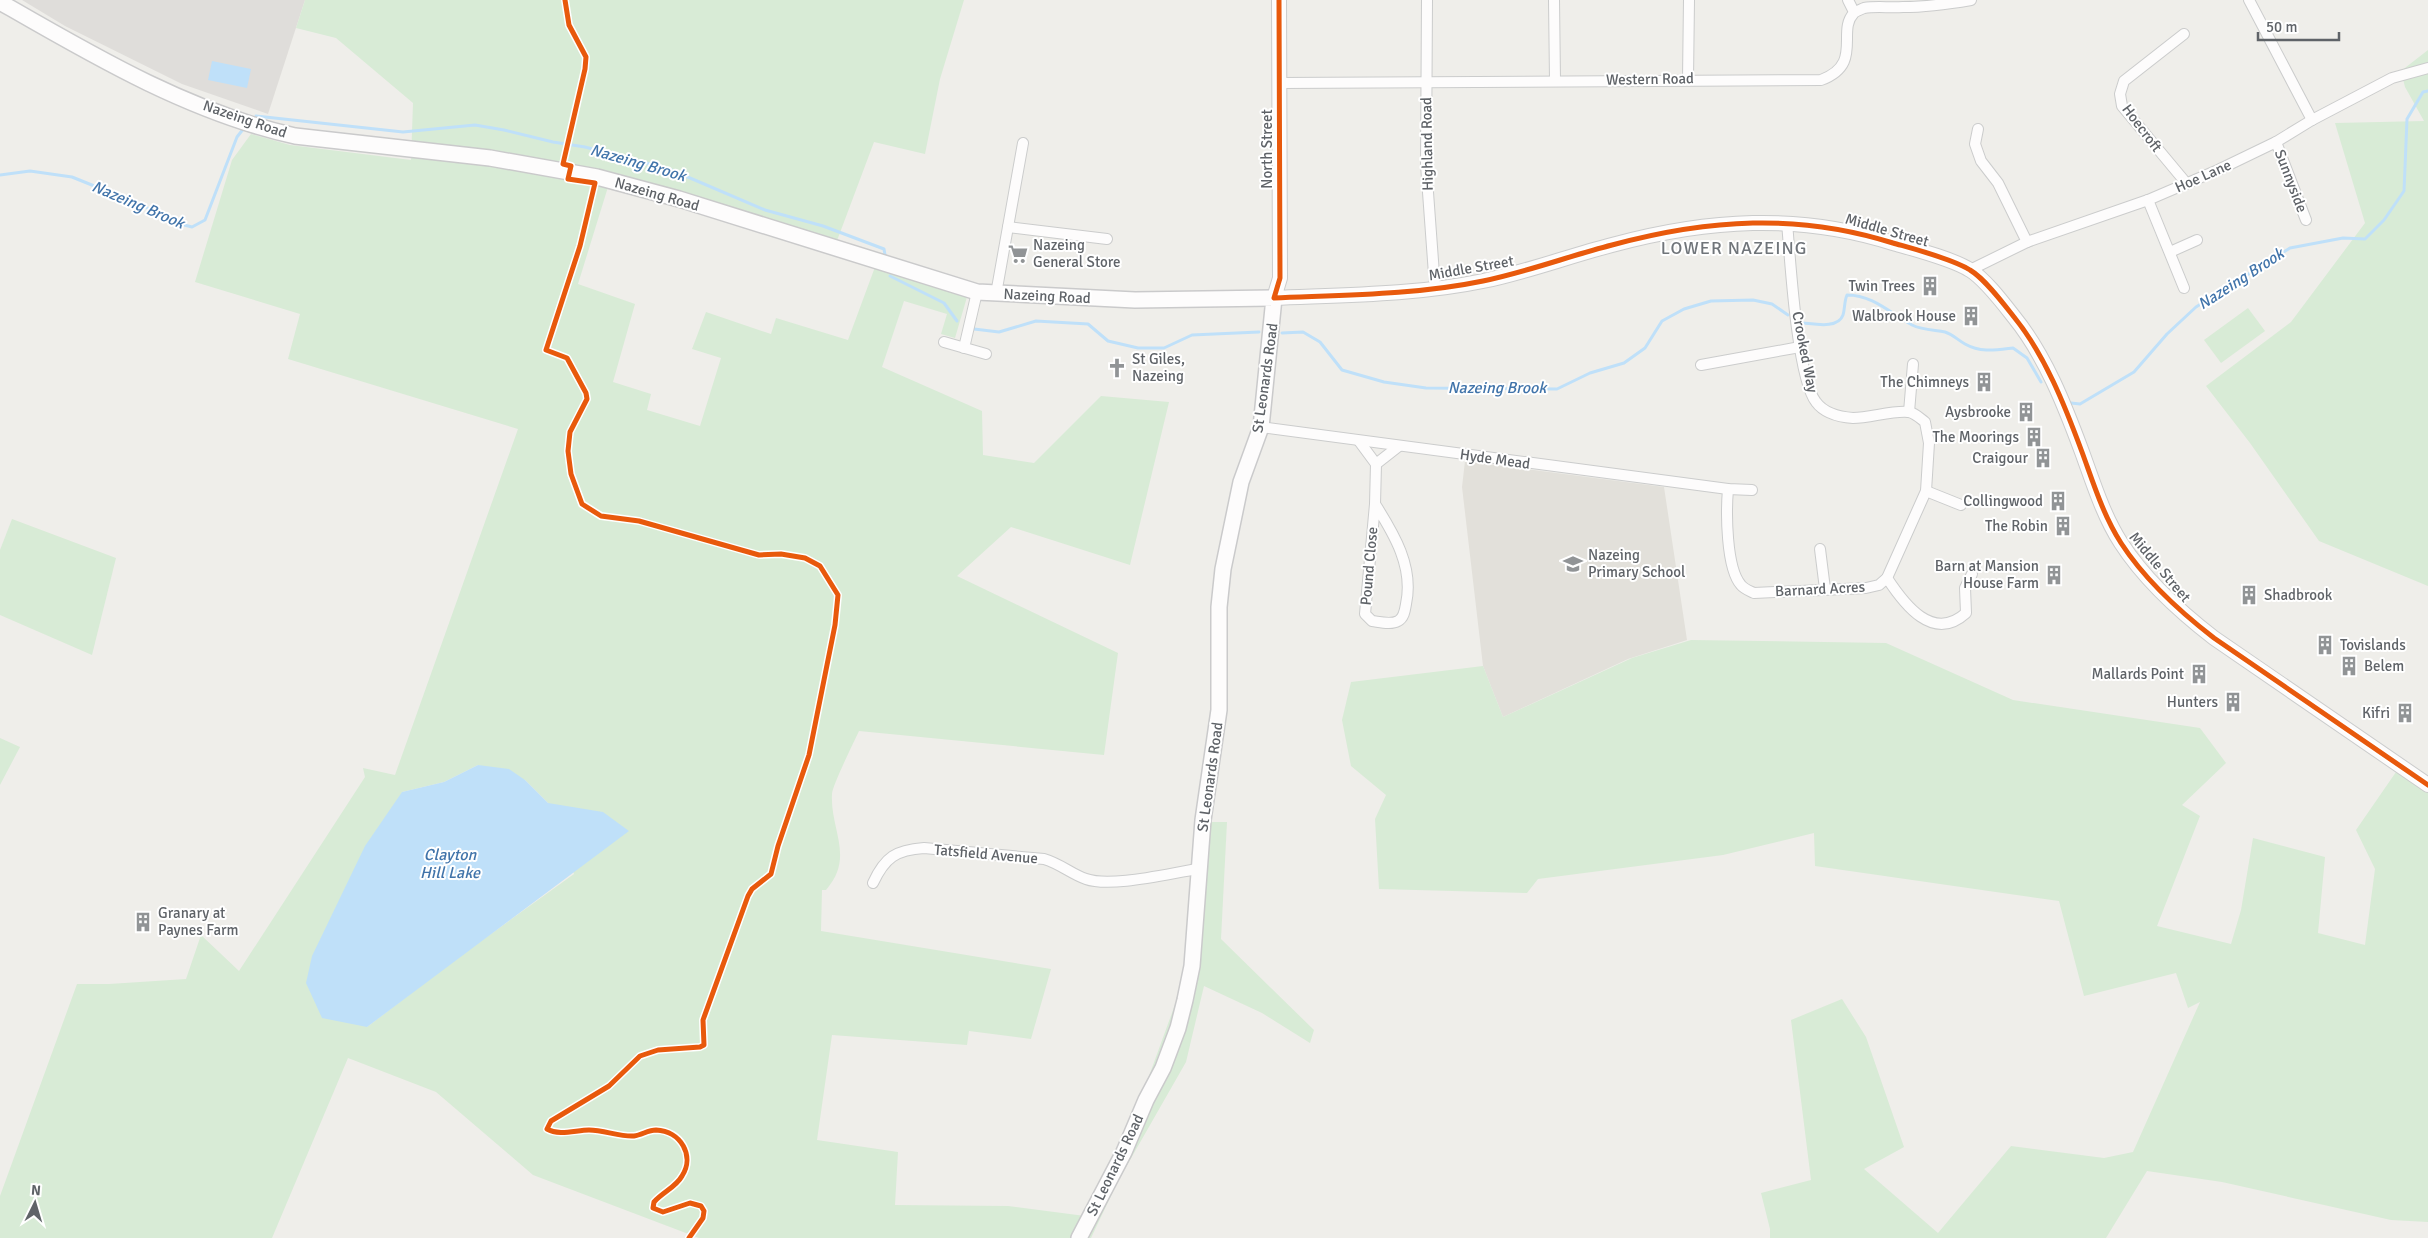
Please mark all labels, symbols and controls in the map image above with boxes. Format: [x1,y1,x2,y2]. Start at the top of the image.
scale bar [2258,10,2339,42]
text: 50 m [2266,18,2297,36]
street label: Western Road [1606,69,1694,89]
street label: Nazeing Road [201,96,289,142]
street label: Highland Road [1417,97,1437,191]
street label: Hoecroft [2118,101,2166,156]
street label: North Street [1258,109,1276,189]
water label: Nazeing Brook [588,140,690,187]
street label: Sunnyside [2271,147,2311,215]
street label: Hoe Lane [2172,156,2234,196]
street label: Nazeing Road [613,173,702,215]
water label: Nazeing Brook [89,177,189,234]
street label: Middle Street [1843,209,1931,251]
place label: Nazeing General Store [1033,236,1121,271]
district label: LOWER NAZEING [1661,237,1807,259]
supermarket icon: Nazeing General Store [1007,243,1029,265]
water label: Nazeing Brook [2194,243,2289,314]
street label: Middle Street [1427,252,1515,284]
building icon: Twin Trees [1919,275,1941,297]
place label: Twin Trees [1849,277,1915,295]
street label: Nazeing Road [1003,285,1091,307]
building icon: Walbrook House [1960,305,1982,327]
place label: Walbrook House [1852,307,1956,325]
street label: Crooked Way [1788,310,1822,394]
street label: St Leonards Road [1248,322,1282,434]
place label: St Giles, Nazeing [1132,350,1185,385]
church icon: St Giles, Nazeing [1106,357,1128,379]
building icon: The Chimneys [1973,371,1995,393]
place label: The Chimneys [1880,373,1969,391]
water label: Nazeing Brook [1448,378,1548,398]
building icon: Aysbrooke [2015,401,2037,423]
place label: Aysbrooke [1945,403,2011,421]
building icon: The Moorings [2023,426,2045,448]
place label: The Moorings [1932,428,2019,446]
street label: Hyde Mead [1459,445,1531,473]
building icon: Craigour [2032,447,2054,469]
place label: Craigour [1972,449,2028,467]
building icon: Collingwood [2047,490,2069,512]
place label: Collingwood [1963,492,2043,510]
building icon: The Robin [2052,515,2074,537]
place label: The Robin [1985,517,2048,535]
street label: Pound Close [1357,526,1381,606]
street label: Middle Street [2125,528,2195,606]
place label: Nazeing Primary School [1588,546,1685,581]
school or university icon: Nazeing Primary School [1562,553,1584,575]
place label: Barn at Mansion House Farm [1935,557,2039,592]
building icon: Barn at Mansion House Farm [2043,564,2065,586]
street label: Barnard Acres [1775,578,1866,600]
building icon: Shadbrook [2238,584,2260,606]
place label: Shadbrook [2264,586,2333,604]
building icon: Tovislands [2314,634,2336,656]
place label: Tovislands [2340,636,2406,654]
building icon: Belem [2338,655,2360,677]
place label: Belem [2364,657,2404,675]
building icon: Mallards Point [2188,663,2210,685]
place label: Mallards Point [2091,665,2184,683]
building icon: Hunters [2222,691,2244,713]
place label: Hunters [2167,693,2218,711]
building icon: Kifri [2394,702,2416,724]
place label: Kifri [2362,704,2390,722]
street label: St Leonards Road [1193,721,1227,833]
street label: Tatsfield Avenue [933,840,1039,868]
water label: Clayton Hill Lake [420,845,481,883]
place label: Granary at Paynes Farm [158,904,239,939]
building icon: Granary at Paynes Farm [132,911,154,933]
street label: St Leonards Road [1083,1111,1147,1219]
north arrow [10,1178,60,1228]
text: N [30,1182,42,1199]

